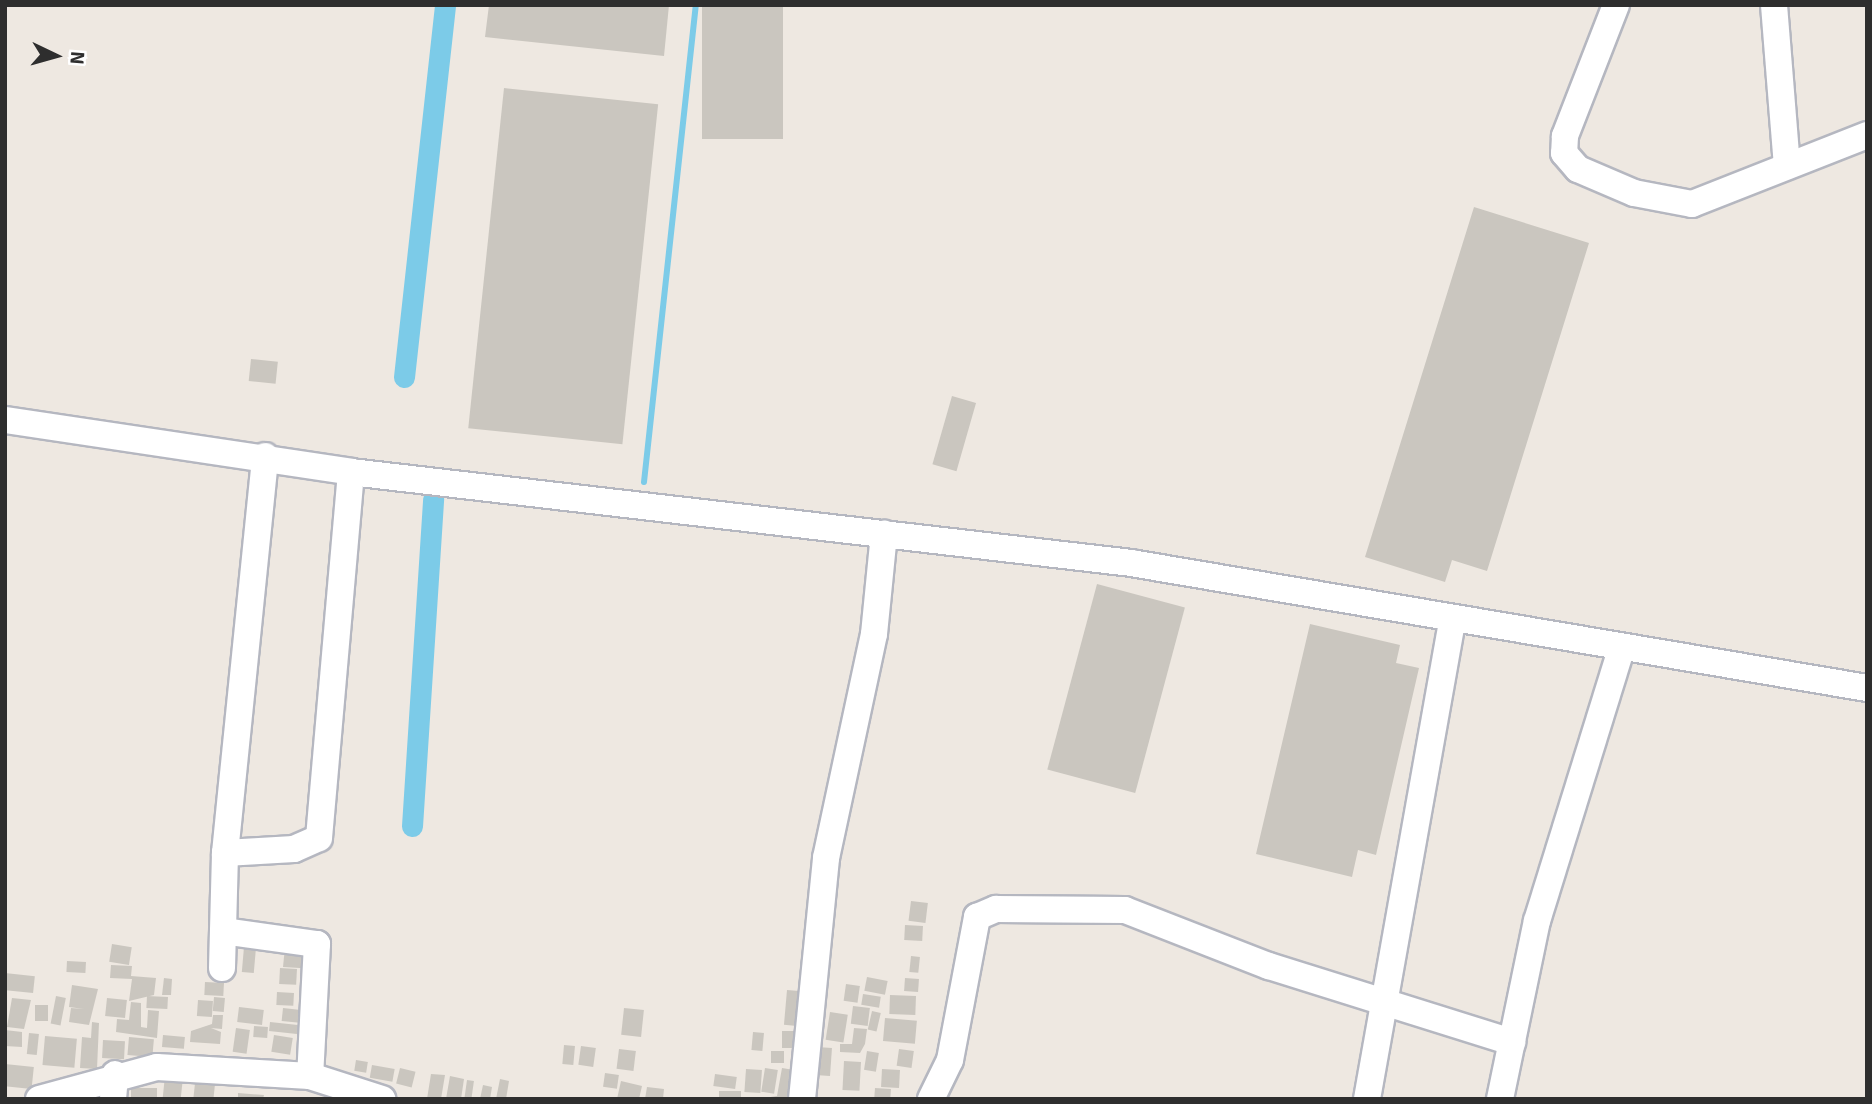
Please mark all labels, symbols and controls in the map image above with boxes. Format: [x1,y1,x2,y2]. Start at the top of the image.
north arrow [21,21,91,91]
text: N [64,50,89,65]

